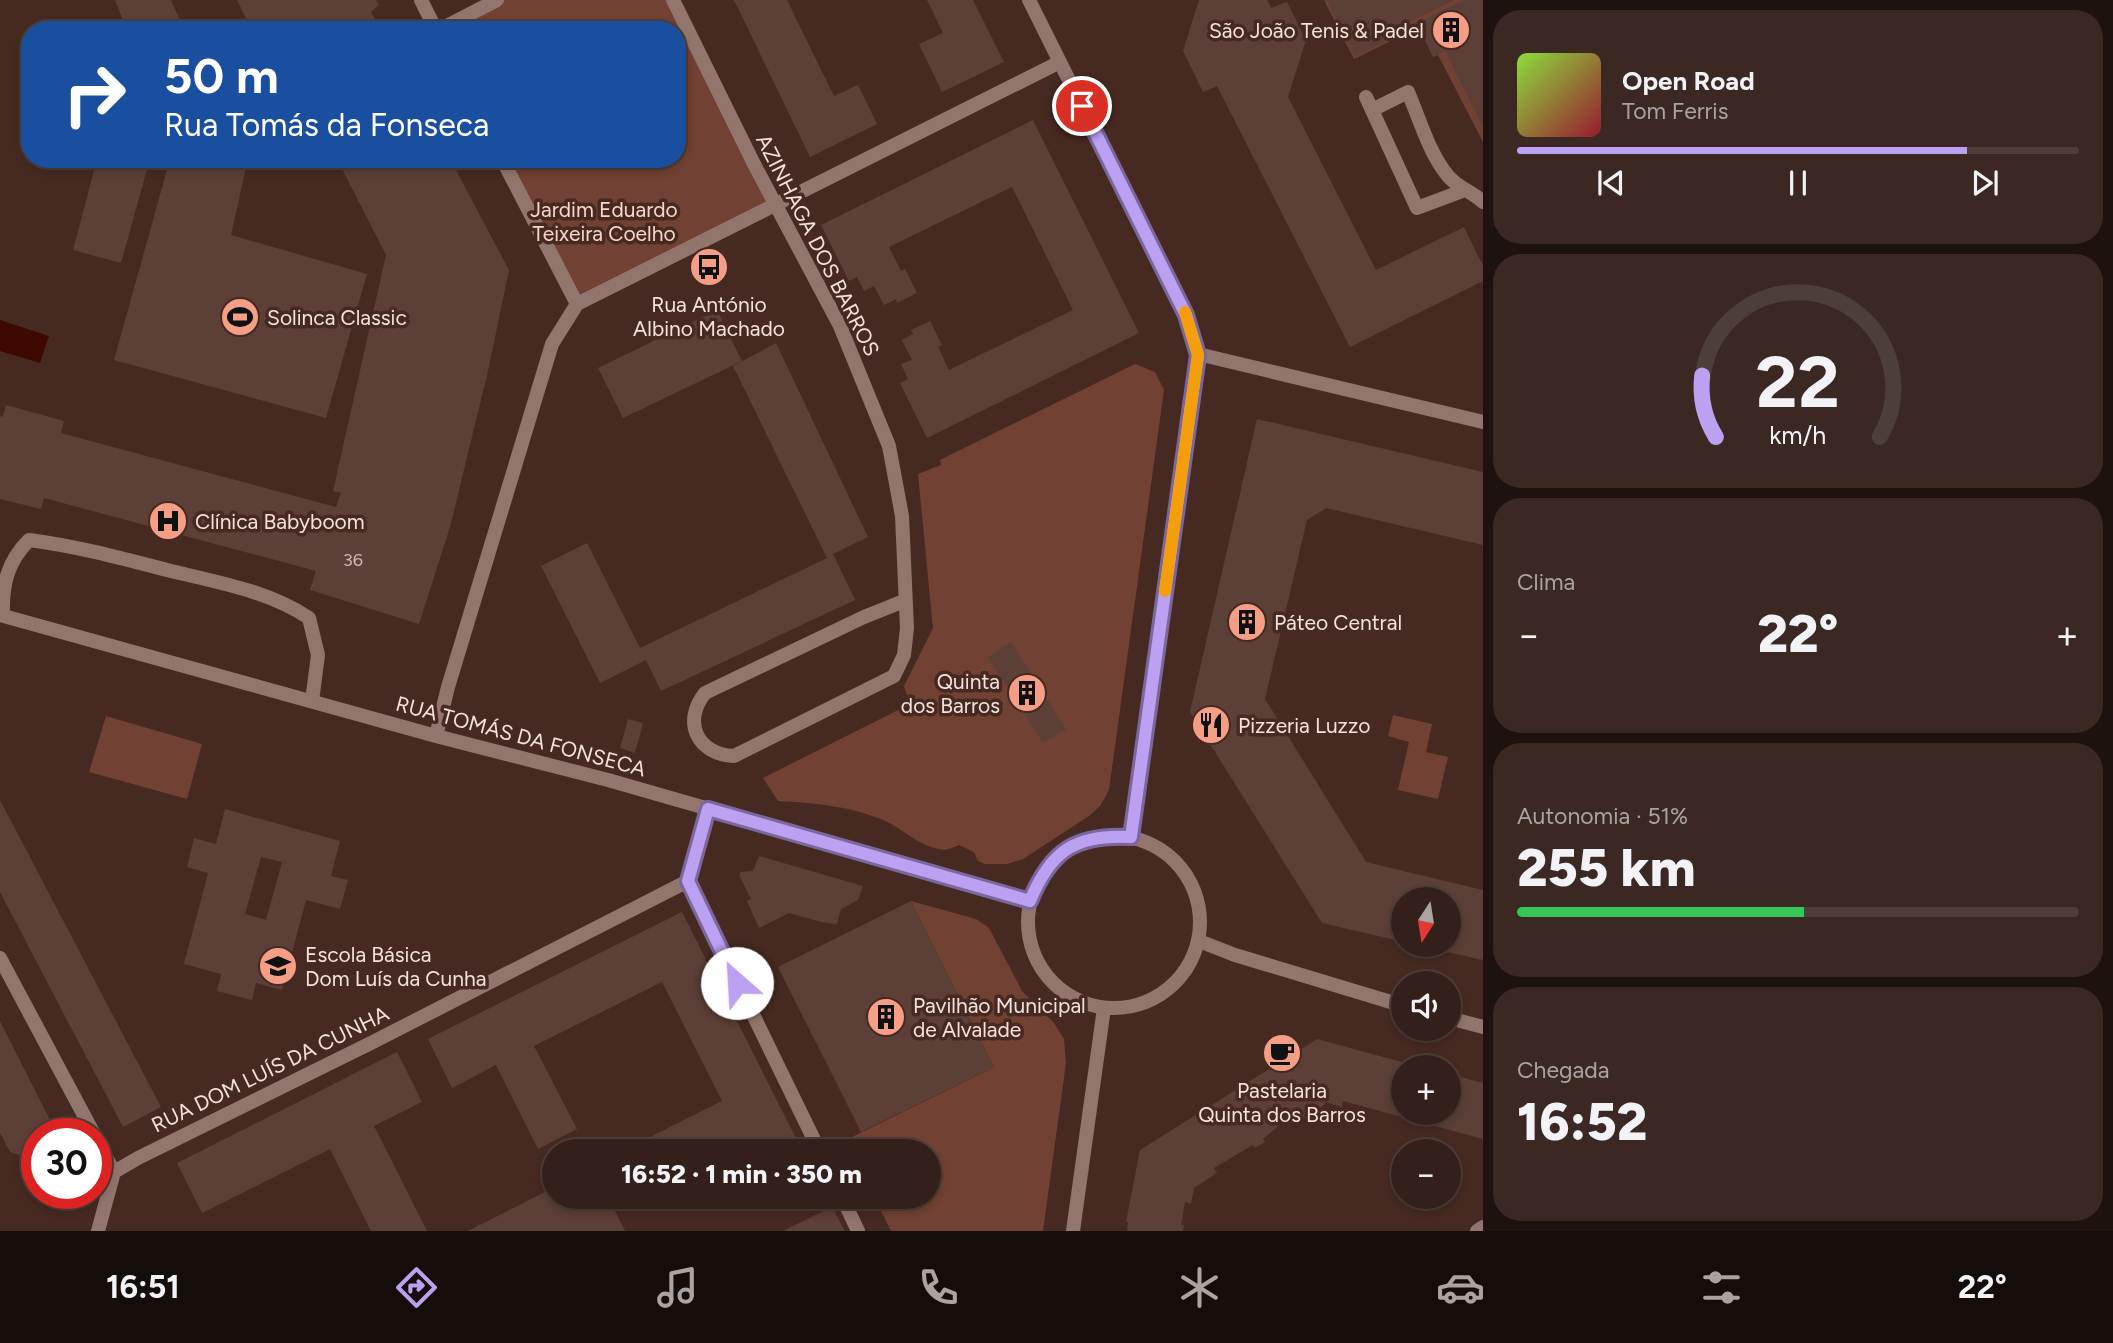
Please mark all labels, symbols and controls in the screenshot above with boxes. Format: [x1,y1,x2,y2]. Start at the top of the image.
building icon: São João Tenis & Padel [1430,9,1472,51]
place label: São João Tenis & Padel [1209,18,1424,43]
text: 50 m [164,46,279,105]
icon: right [49,49,140,140]
text: Open Road [1622,65,1755,97]
pin [1052,76,1112,136]
icon: arrive [1063,87,1101,125]
text: Tom Ferris [1622,97,1728,125]
text: Rua Tomás da Fonseca [164,106,489,144]
street label: AZINHAGA DOS BARROS [751,130,885,360]
icon: previous [1592,164,1630,202]
icon: pause [1779,164,1817,202]
icon: next [1966,164,2004,202]
park label: Jardim Eduardo Teixeira Coelho [530,197,678,246]
bus stop icon: Rua António Albino Machado [688,246,730,288]
place label: Rua António Albino Machado [633,292,785,341]
sports icon: Solinca Classic [219,296,261,338]
place label: Solinca Classic [267,305,407,330]
text: 22 [1756,339,1840,426]
text: km/h [1769,420,1827,450]
hospital icon: Clínica Babyboom [147,500,189,542]
place label: Clínica Babyboom [195,509,365,534]
house number: 36 [343,549,363,571]
text: Clima [1517,568,1575,596]
building icon: Páteo Central [1226,601,1268,643]
text: 22° [1757,603,1839,665]
place label: Páteo Central [1274,610,1402,635]
text: − [1517,612,1541,658]
text: + [2055,612,2079,658]
place label: Quinta dos Barros [901,669,1000,718]
building icon: Quinta dos Barros [1006,672,1048,714]
street label: RUA TOMÁS DA FONSECA [393,691,649,781]
restaurant icon: Pizzeria Luzzo [1190,704,1232,746]
place label: Pizzeria Luzzo [1238,713,1370,738]
text: Autonomia · 51% [1517,802,1688,830]
text: 255 km [1517,837,1696,899]
north arrow [1391,887,1461,957]
map controls [1391,887,1461,1209]
place label: Escola Básica Dom Luís da Cunha [305,942,486,991]
school or university icon: Escola Básica Dom Luís da Cunha [257,945,299,987]
position arrow [700,946,774,1020]
button: sound [1391,971,1461,1041]
place label: Pavilhão Municipal de Alvalade [913,993,1086,1042]
building icon: Pavilhão Municipal de Alvalade [865,996,907,1038]
street label: RUA DOM LUÍS DA CUNHA [147,1001,393,1137]
cafe icon: Pastelaria Quinta dos Barros [1261,1032,1303,1074]
button: + [1391,1055,1461,1125]
text: Chegada [1517,1056,1609,1084]
place label: Pastelaria Quinta dos Barros [1198,1078,1366,1127]
text: 16:52 [1517,1091,1647,1153]
speed limit sign: 30 [21,1118,112,1209]
button: − [1391,1139,1461,1209]
text: 16:52 · 1 min · 350 m [621,1158,862,1190]
icon: directions [392,1263,441,1312]
icon: music [653,1263,702,1312]
icon: phone [914,1263,963,1312]
icon: climate [1175,1263,1224,1312]
icon: car [1436,1263,1485,1312]
icon: filters [1697,1263,1746,1312]
text: 16:51 [106,1268,180,1306]
text: 22° [1958,1268,2007,1306]

